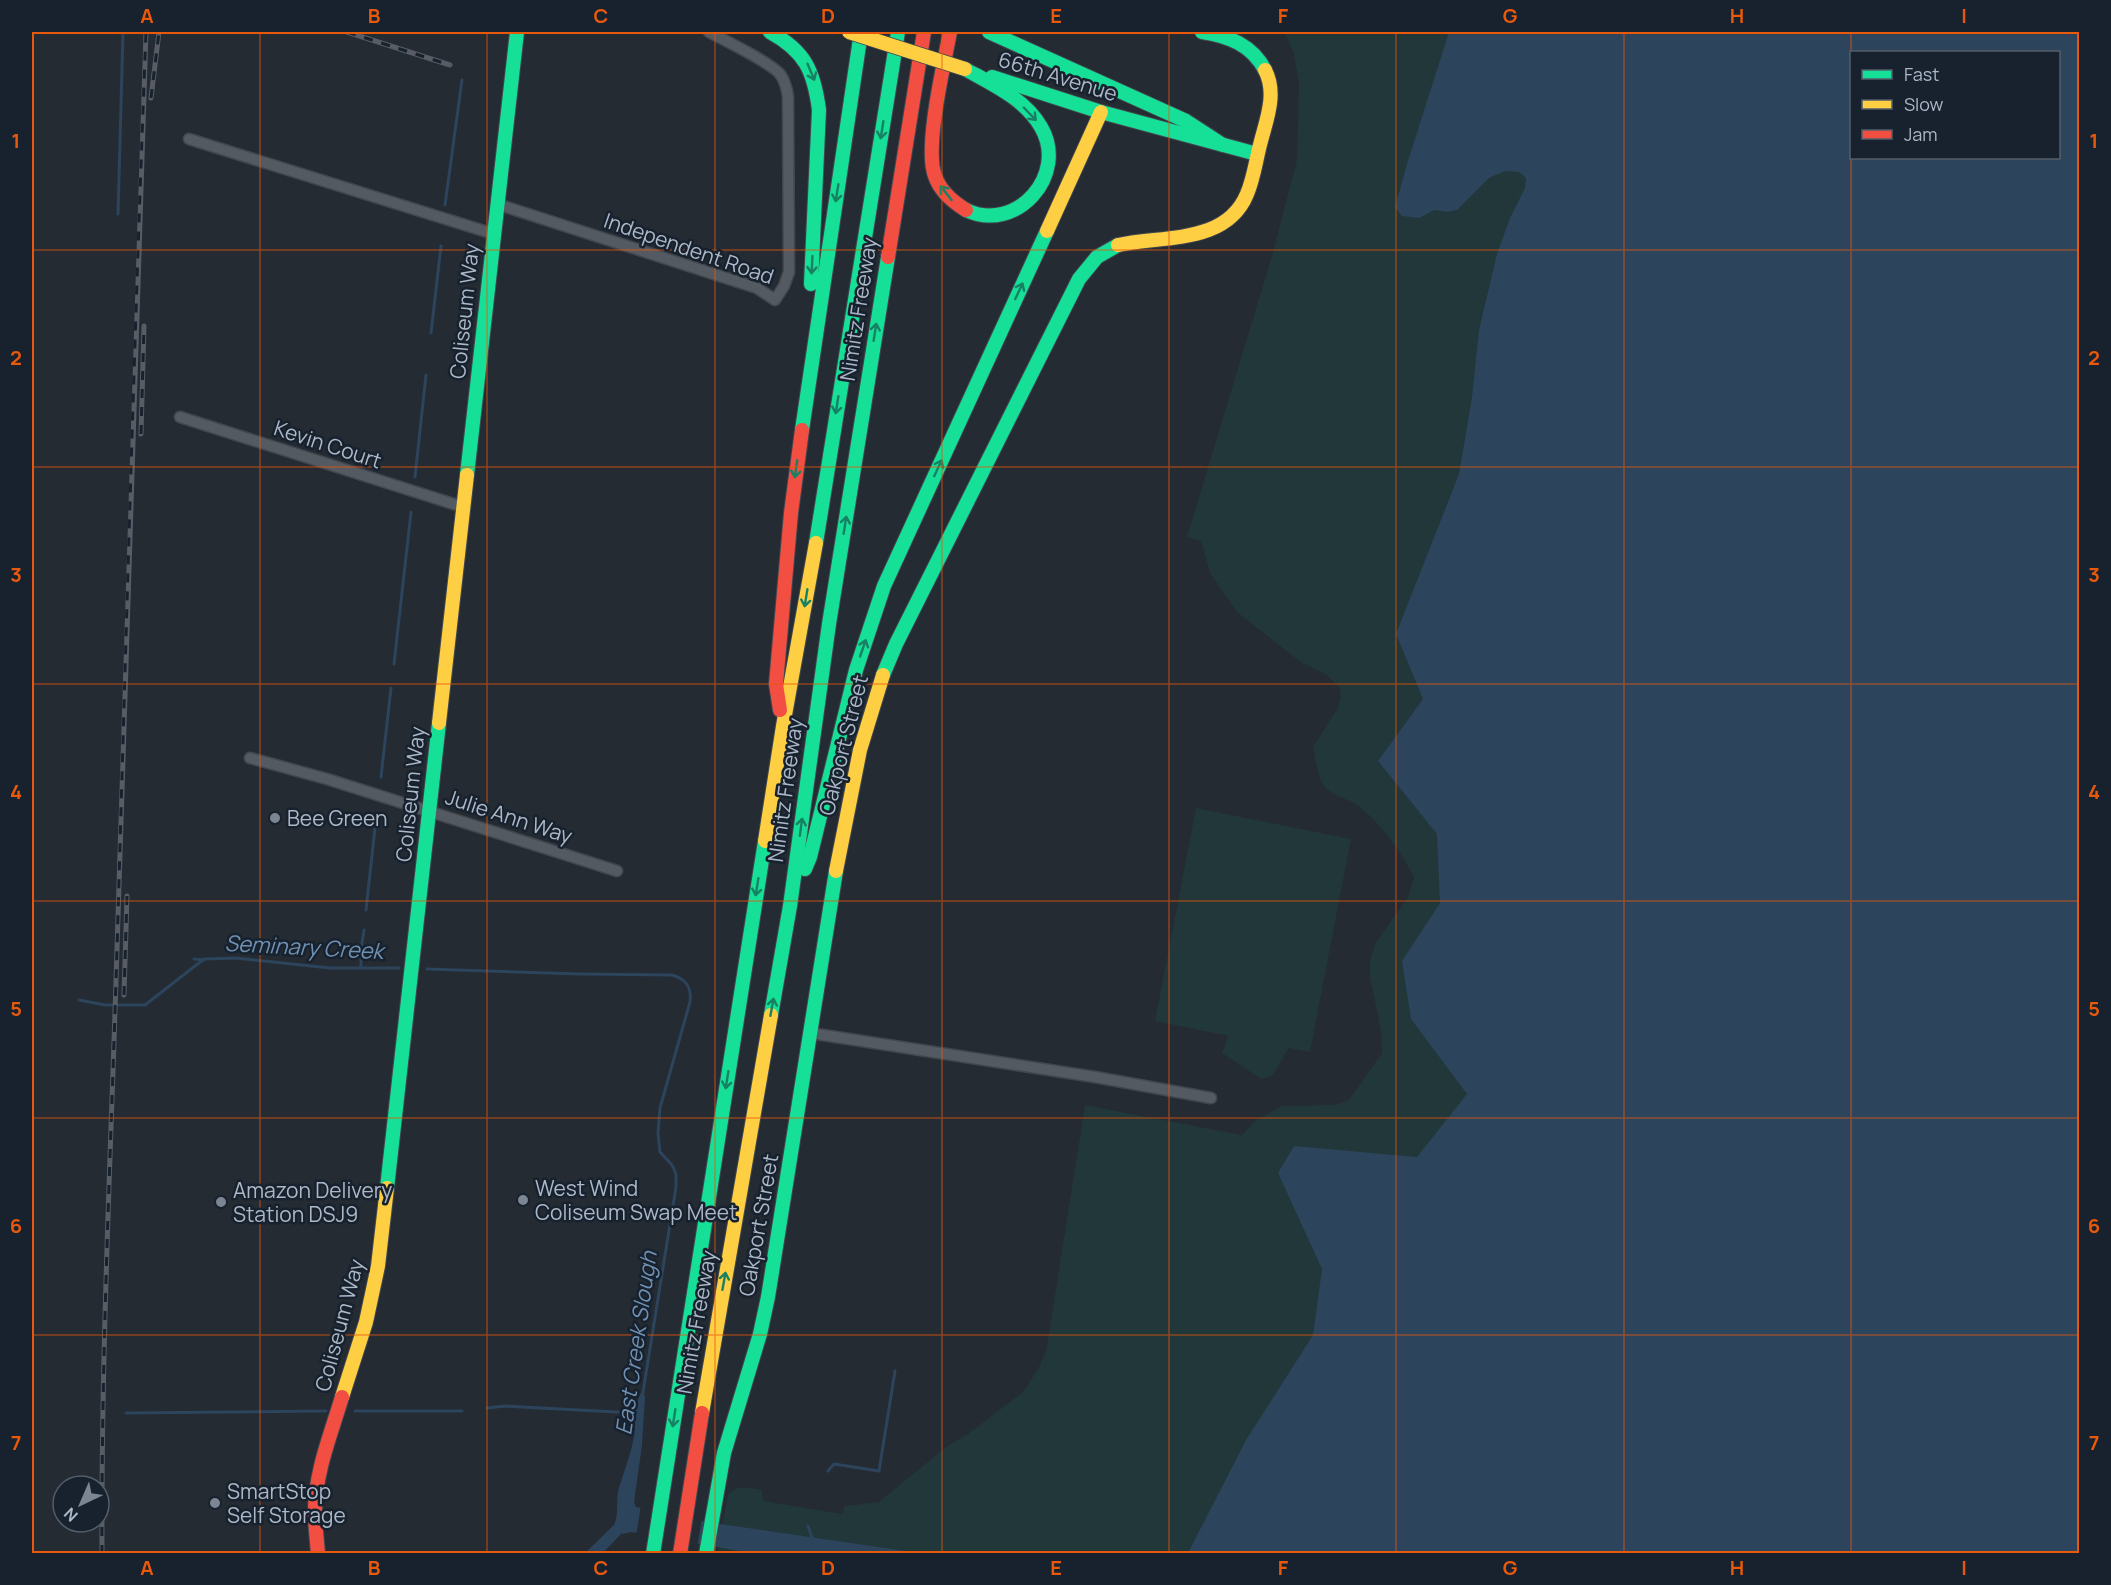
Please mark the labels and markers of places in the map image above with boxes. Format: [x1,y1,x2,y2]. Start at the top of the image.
place label: Bee Green [287,804,388,832]
marker: Bee Green [268,811,282,825]
place label: West Wind Coliseum Swap Meet [535,1174,737,1226]
place label: Amazon Delivery Station DSJ9 [233,1176,392,1228]
marker: West Wind Coliseum Swap Meet [516,1193,530,1207]
marker: Amazon Delivery Station DSJ9 [214,1195,228,1209]
place label: SmartStop Self Storage [227,1477,346,1529]
marker: SmartStop Self Storage [208,1496,222,1510]

